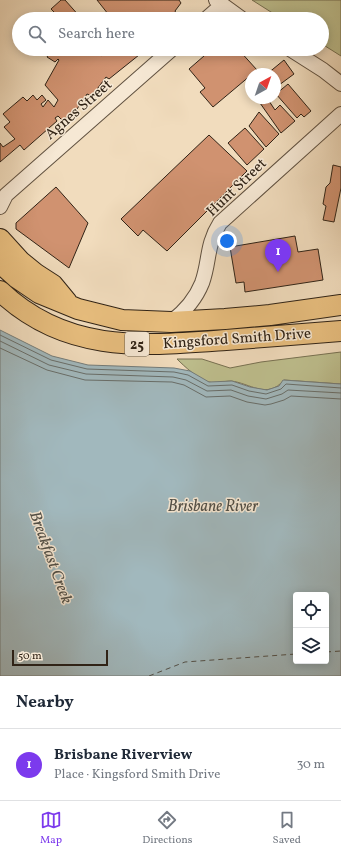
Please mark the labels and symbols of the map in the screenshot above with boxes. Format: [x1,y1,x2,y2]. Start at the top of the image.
north arrow [245,68,281,104]
street label: Agnes Street [41,75,117,145]
street label: Hunt Street [202,154,272,222]
your location [217,231,237,251]
pin: 1 [265,239,291,272]
street label: Kingsford Smith Drive [162,324,312,355]
road number: 25 [125,332,149,356]
water label: Brisbane River [168,496,259,518]
water label: Breakfast Creek [23,508,77,608]
scale bar [12,648,108,667]

